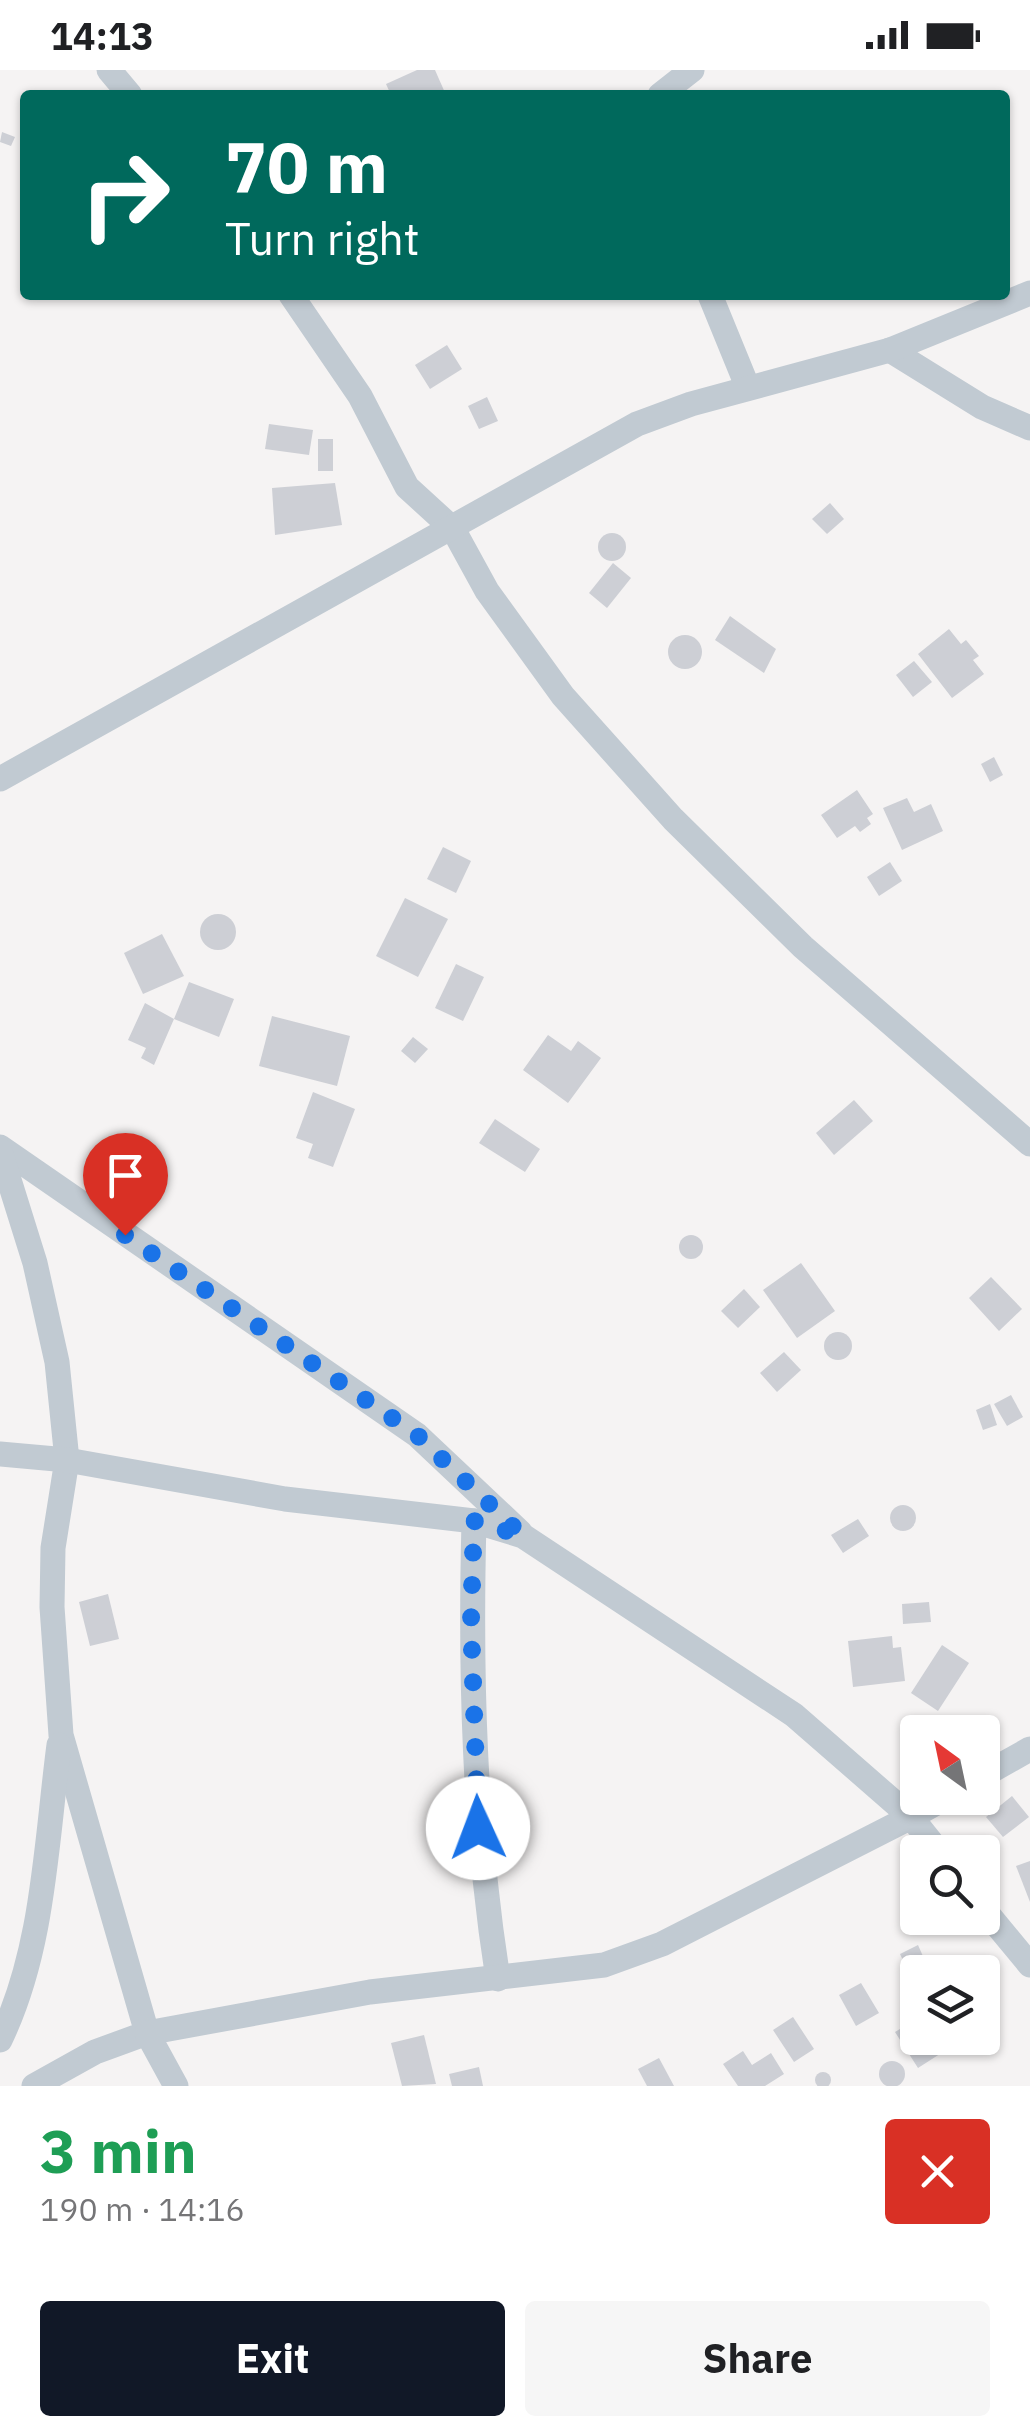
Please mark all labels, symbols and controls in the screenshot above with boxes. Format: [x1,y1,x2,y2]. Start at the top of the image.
text: 14:13 [50,11,154,60]
text: 70 m [225,121,388,212]
icon: right [60,130,190,260]
text: Turn right [225,209,420,267]
pin [83,1133,168,1236]
icon: arrive [98,1148,153,1203]
north arrow [900,1715,1000,1815]
map controls [900,1715,1000,2055]
position arrow [426,1776,530,1880]
button: search [900,1835,1000,1935]
button: layers [900,1955,1000,2055]
text: 3 min [40,2111,197,2190]
button: close [885,2119,990,2224]
text: 190 m · 14:16 [40,2188,245,2230]
button: Exit [40,2301,505,2416]
button: Share [525,2301,990,2416]

